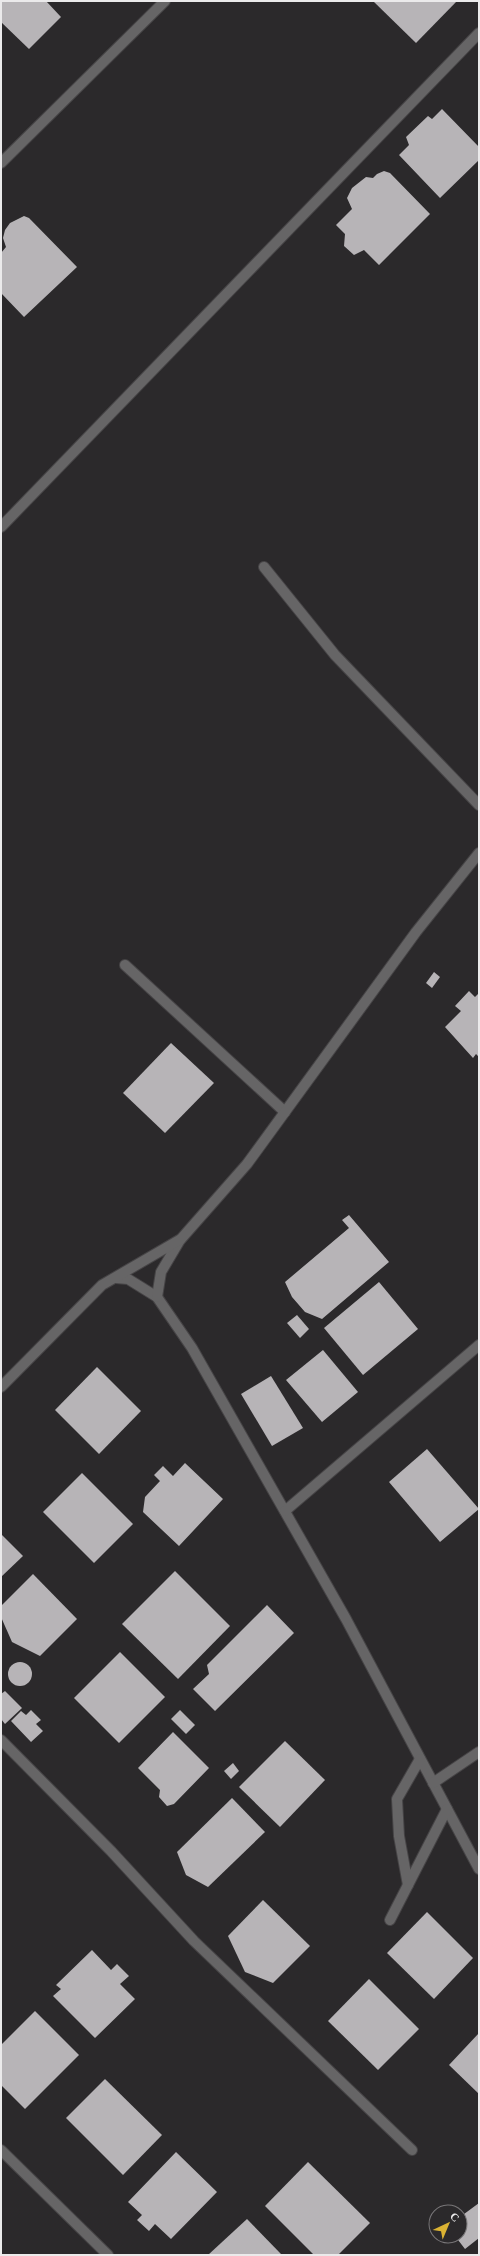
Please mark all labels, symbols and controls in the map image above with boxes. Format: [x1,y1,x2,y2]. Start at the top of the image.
north arrow [428,2204,468,2244]
text: С [448,2210,462,2224]

